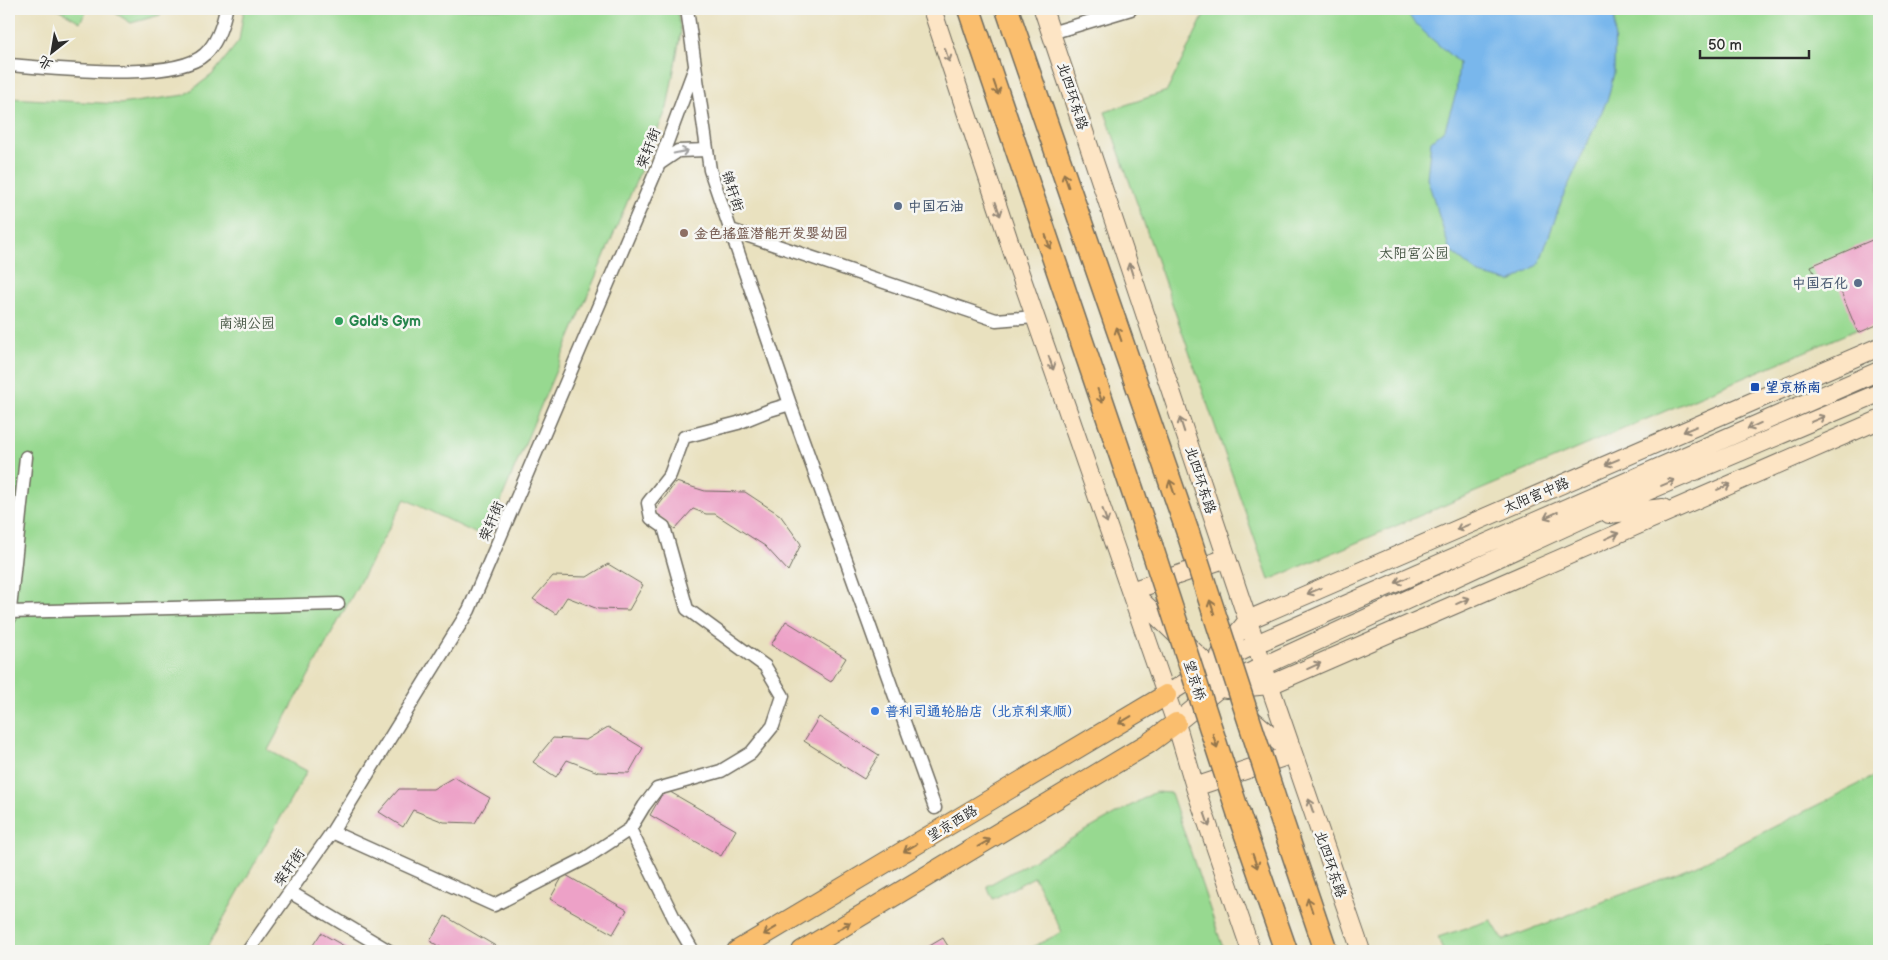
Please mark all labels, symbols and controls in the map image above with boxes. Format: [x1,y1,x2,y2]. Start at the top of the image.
north arrow [28,28,78,78]
scale bar [1700,28,1809,60]
text: 50 m [1708,36,1742,55]
one-way arrow [943,47,952,62]
text: 北 [35,52,56,74]
street label: 北四环东路 [1054,60,1091,132]
one-way arrow [991,80,1001,96]
street label: 荣轩街 [633,126,664,171]
one-way arrow [673,147,689,157]
street label: 锦轩街 [718,169,747,214]
one-way arrow [1061,173,1070,188]
place label: 中国石油 [908,198,964,215]
marker: 中国石油 [892,200,904,212]
one-way arrow [994,201,1004,217]
place label: 金色摇篮潜能开发婴幼园 [694,225,848,242]
marker: 金色摇篮潜能开发婴幼园 [678,227,690,239]
one-way arrow [1044,234,1053,249]
park label: 太阳宫公园 [1379,245,1449,262]
one-way arrow [1126,263,1135,279]
place label: 中国石化 [1792,275,1848,292]
marker: 中国石化 [1852,277,1864,289]
place label: Gold's Gym [349,313,421,330]
park label: 南湖公园 [219,315,275,332]
marker: Gold's Gym [333,315,345,327]
one-way arrow [1114,326,1123,342]
one-way arrow [1047,355,1056,370]
place label: 望京桥南 [1765,379,1821,396]
marker: 望京桥南 [1749,381,1761,393]
one-way arrow [1096,387,1106,403]
one-way arrow [1810,414,1825,424]
one-way arrow [1177,417,1187,433]
one-way arrow [1747,421,1762,431]
one-way arrow [1683,424,1698,434]
street label: 北四环东路 [1182,444,1219,516]
one-way arrow [1605,459,1620,468]
street label: 太阳宫中路 [1501,474,1572,517]
one-way arrow [1660,477,1675,487]
one-way arrow [1167,480,1176,496]
one-way arrow [1716,482,1731,492]
street label: 荣轩街 [475,499,507,544]
one-way arrow [1101,508,1110,524]
one-way arrow [1544,510,1559,520]
one-way arrow [1456,522,1471,532]
one-way arrow [1604,531,1619,541]
one-way arrow [1395,576,1410,586]
one-way arrow [1307,587,1322,597]
one-way arrow [1455,595,1470,605]
one-way arrow [1206,599,1216,615]
street label: 望京桥 [1180,658,1209,703]
one-way arrow [1306,660,1321,670]
place label: 普利司通轮胎店（北京利来顺） [885,703,1081,720]
marker: 普利司通轮胎店（北京利来顺） [869,705,881,717]
one-way arrow [1118,715,1132,725]
one-way arrow [1211,733,1221,749]
one-way arrow [1306,799,1315,814]
street label: 望京西路 [924,802,981,845]
one-way arrow [1202,812,1212,828]
street label: 北四环东路 [1311,828,1350,900]
one-way arrow [976,838,990,848]
one-way arrow [903,844,917,854]
street label: 荣轩街 [270,845,308,889]
one-way arrow [1251,853,1260,868]
one-way arrow [1305,897,1315,913]
one-way arrow [836,921,850,931]
one-way arrow [764,927,778,937]

